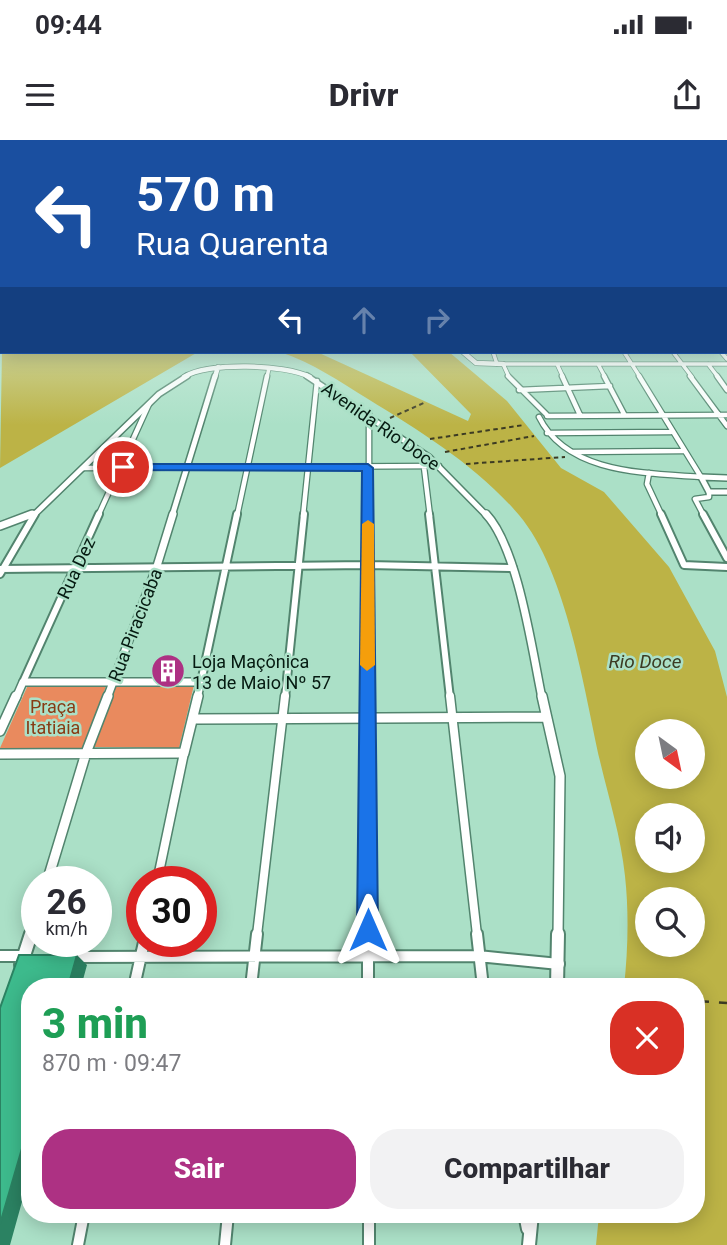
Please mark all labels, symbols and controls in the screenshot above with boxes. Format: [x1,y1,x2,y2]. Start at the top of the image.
text: 09:44 [35,10,102,40]
icon: menu [21,76,59,114]
text: Drivr [329,76,398,114]
icon: share [668,76,706,114]
text: 570 m [136,166,275,223]
icon: left [21,168,112,259]
text: Rua Quarenta [136,225,329,263]
icon: left [272,301,310,339]
icon: ahead [345,301,383,339]
icon: right [418,301,456,339]
street label: Avenida Rio Doce [318,377,444,475]
pin [93,437,153,497]
icon: arrive [104,448,142,486]
street label: Rua Dez [53,534,99,602]
street label: Rua Piracicaba [104,565,166,685]
water label: Rio Doce [608,650,682,673]
place label: Loja Maçônica 13 de Maio Nº 57 [192,651,331,693]
building icon: Loja Maçônica 13 de Maio Nº 57 [149,652,187,690]
park label: Praça Itatiaia [26,696,80,738]
north arrow [635,719,705,789]
map controls [635,719,705,957]
button: sound [635,803,705,873]
speed limit sign: 30 [126,866,217,957]
text: 26 [46,882,87,923]
button: search [635,887,705,957]
position arrow [331,893,405,967]
text: km/h [45,918,88,939]
text: 3 min [42,999,148,1048]
button: close [610,1001,684,1075]
text: 870 m · 09:47 [42,1050,181,1077]
button: Sair [42,1129,356,1209]
button: Compartilhar [370,1129,684,1209]

